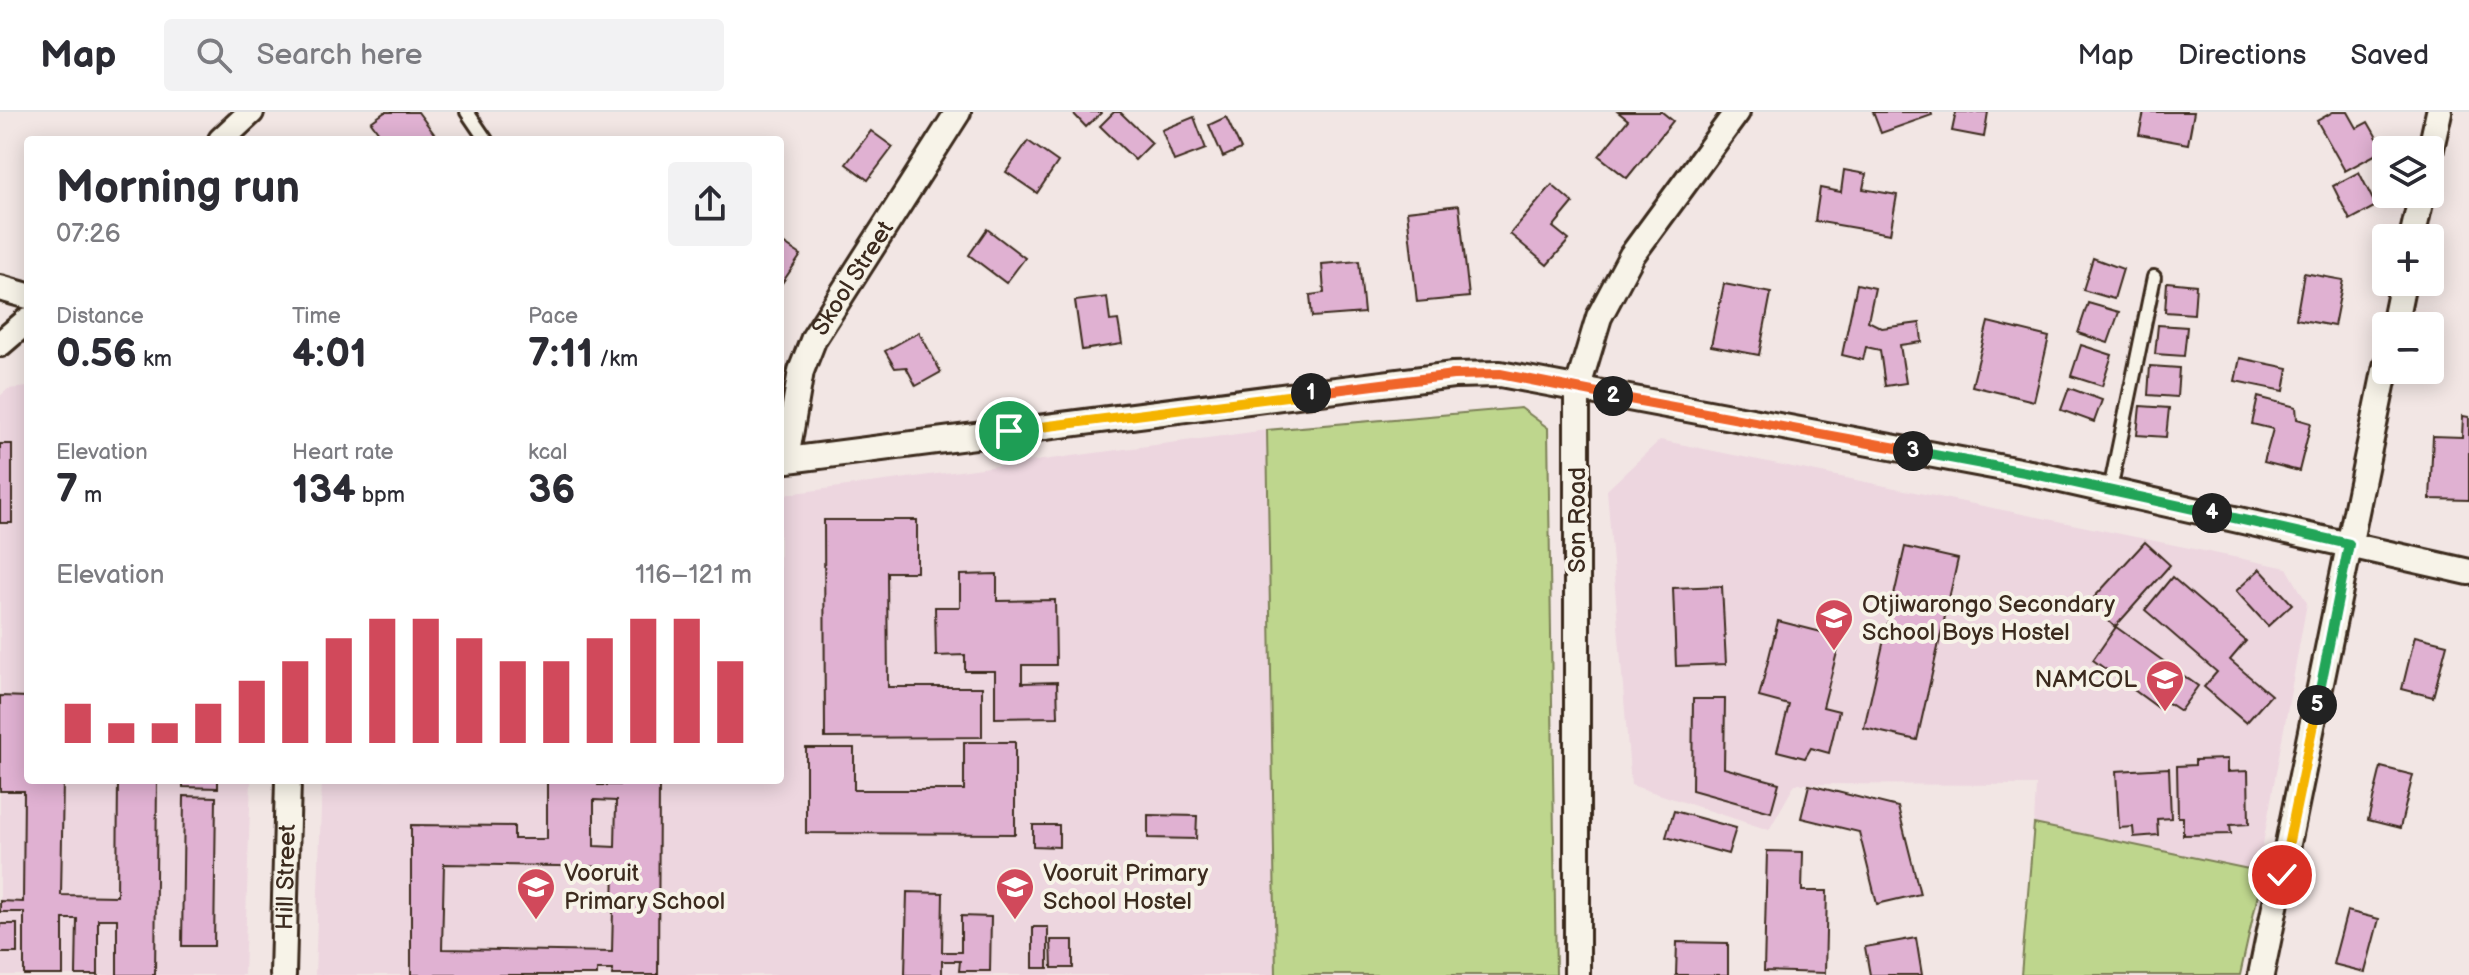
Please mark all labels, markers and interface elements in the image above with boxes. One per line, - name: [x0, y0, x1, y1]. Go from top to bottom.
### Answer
- search box: [164, 19, 724, 91]
- text: Map: [40, 33, 116, 78]
- icon: search: [192, 33, 236, 77]
- text: Search here: [256, 37, 423, 73]
- text: Map: [2077, 39, 2134, 72]
- text: Directions: [2178, 39, 2306, 72]
- text: Saved: [2350, 39, 2429, 72]
- map controls: [2372, 136, 2444, 384]
- button: layers: [2372, 136, 2444, 208]
- text: Morning run: [56, 162, 300, 215]
- button: share: [668, 162, 752, 246]
- street label: Skool Street: [805, 215, 900, 341]
- text: 07:26: [56, 219, 121, 250]
- button: +: [2372, 224, 2444, 296]
- text: Distance: [56, 303, 144, 330]
- text: Time: [292, 303, 341, 330]
- text: Pace: [528, 303, 578, 330]
- button: −: [2372, 312, 2444, 384]
- text: 0.56: [56, 330, 137, 378]
- text: 4:01: [292, 330, 367, 378]
- text: 7:11: [528, 330, 593, 378]
- text: km: [137, 346, 172, 373]
- text: /km: [593, 346, 638, 373]
- pin: 1: [1291, 373, 1331, 413]
- pin: 2: [1593, 376, 1633, 416]
- text: 1: [1306, 379, 1316, 406]
- text: 2: [1606, 382, 1620, 409]
- pin: [975, 397, 1043, 465]
- icon: arrive: [987, 409, 1031, 453]
- pin: 3: [1893, 431, 1933, 471]
- text: 3: [1907, 437, 1919, 464]
- text: Elevation: [56, 439, 148, 466]
- text: Heart rate: [292, 439, 394, 466]
- text: kcal: [528, 439, 567, 466]
- text: 7: [56, 466, 78, 514]
- text: 134: [292, 466, 356, 514]
- text: 36: [528, 466, 576, 514]
- street label: Son Road: [1563, 467, 1592, 573]
- text: m: [78, 482, 102, 509]
- text: bpm: [356, 482, 405, 509]
- pin: 4: [2192, 493, 2232, 533]
- text: 4: [2206, 499, 2218, 526]
- text: Elevation: [56, 560, 164, 591]
- text: 116–121 m: [635, 560, 752, 591]
- place label: Otjiwarongo Secondary School Boys Hostel: [1862, 590, 2115, 647]
- school or university icon: Otjiwarongo Secondary School Boys Hostel: [1813, 597, 1855, 652]
- school or university icon: NAMCOL: [2144, 658, 2186, 713]
- place label: NAMCOL: [2034, 665, 2137, 694]
- pin: 5: [2297, 685, 2337, 725]
- text: 5: [2311, 691, 2323, 718]
- street label: Hill Street: [270, 823, 302, 930]
- pin: [2248, 841, 2316, 909]
- icon: check: [2260, 853, 2304, 897]
- place label: Vooruit Primary School: [564, 859, 725, 916]
- place label: Vooruit Primary School Hostel: [1043, 859, 1208, 916]
- school or university icon: Vooruit Primary School: [515, 866, 557, 921]
- school or university icon: Vooruit Primary School Hostel: [994, 866, 1036, 921]

